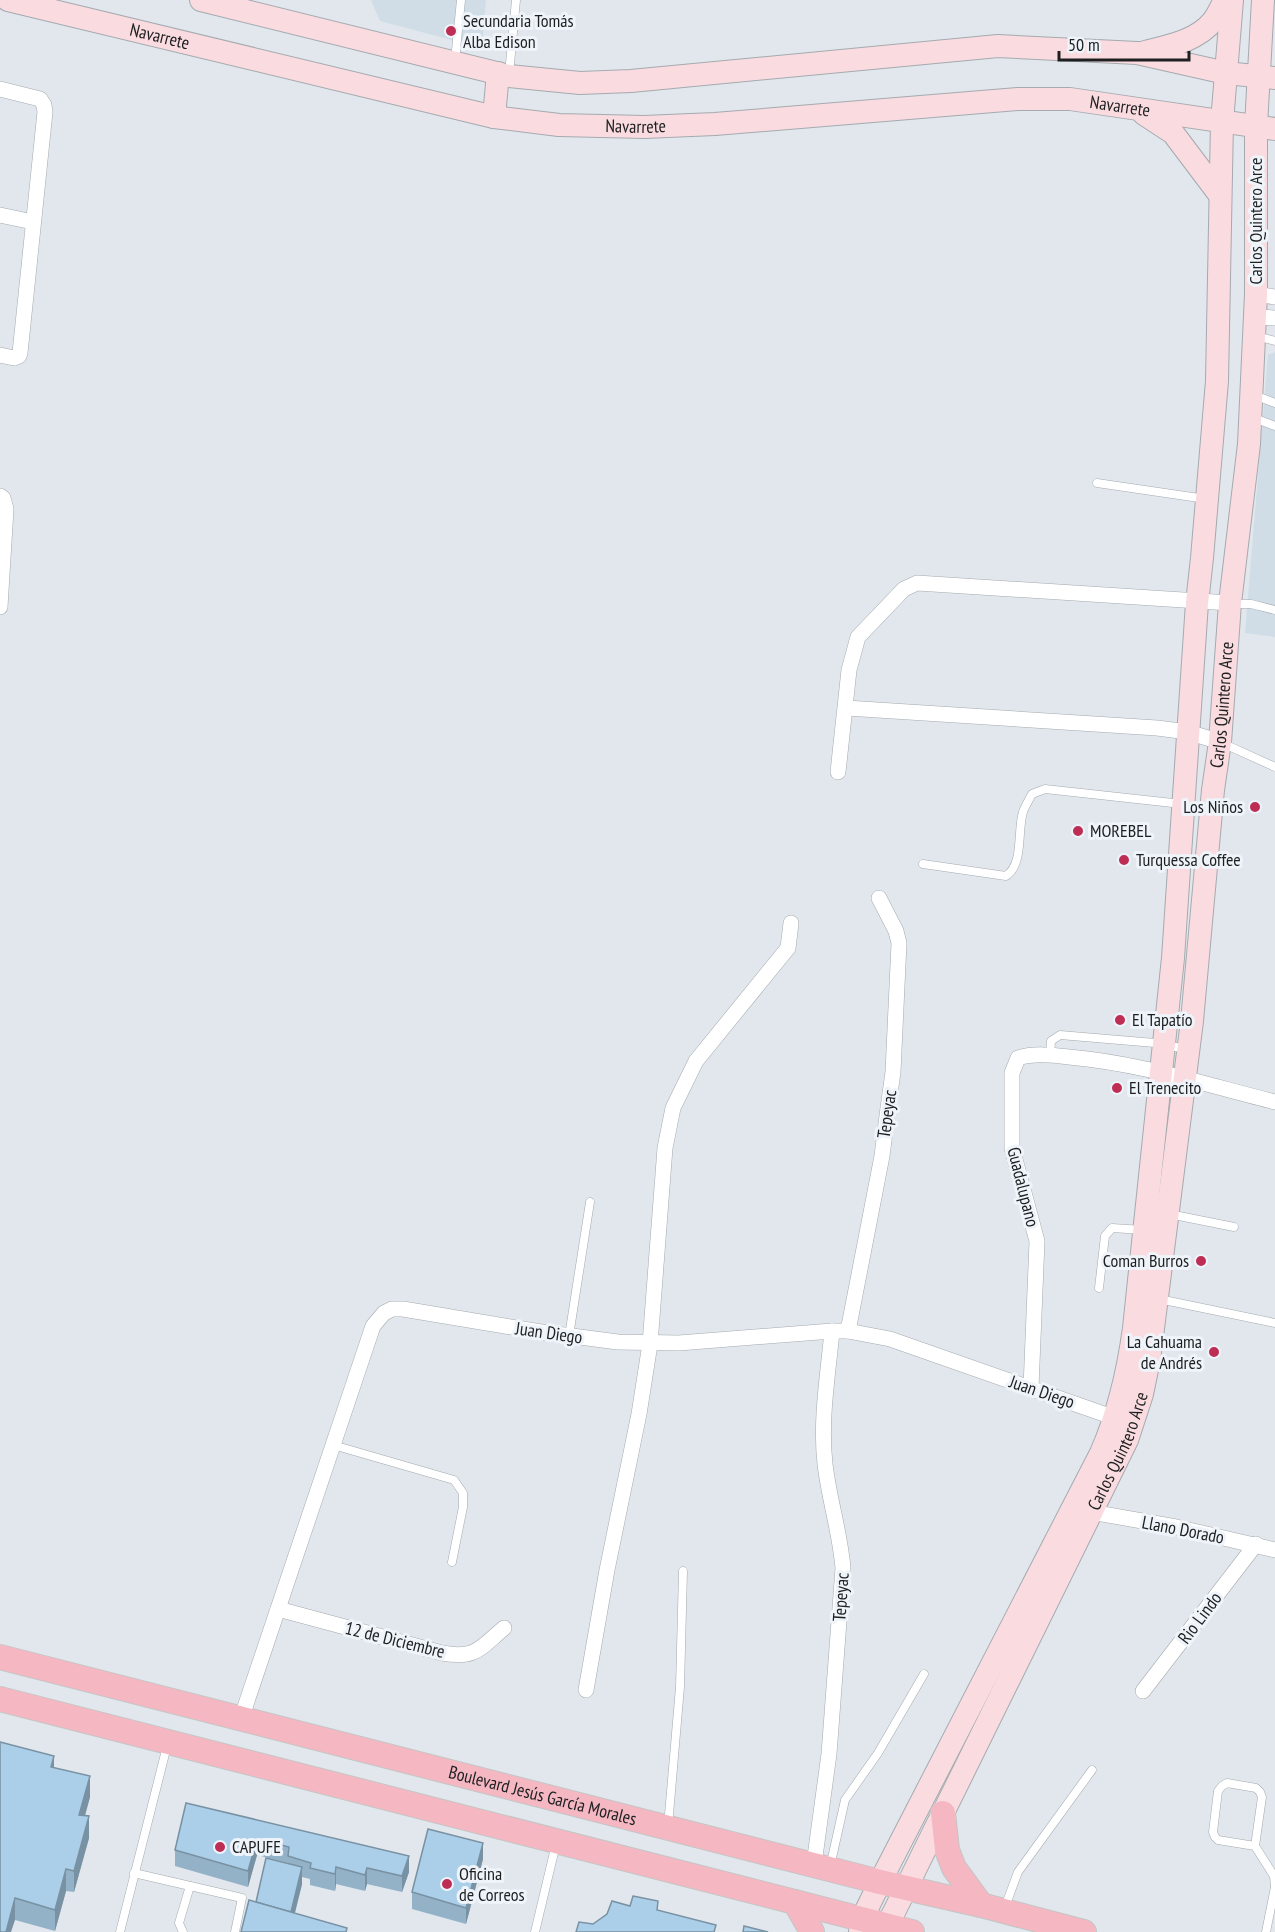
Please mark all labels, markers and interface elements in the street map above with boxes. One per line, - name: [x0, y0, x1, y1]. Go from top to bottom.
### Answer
- place label: Secundaria Tomás Alba Edison: [463, 9, 573, 53]
- street label: Navarrete: [128, 18, 192, 54]
- marker: Secundaria Tomás Alba Edison: [444, 24, 458, 38]
- scale bar: [1059, 24, 1190, 62]
- text: 50 m: [1068, 33, 1100, 56]
- street label: Navarrete: [1088, 90, 1152, 122]
- street label: Navarrete: [605, 114, 666, 138]
- street label: Carlos Quintero Arce: [1244, 158, 1267, 284]
- street label: Carlos Quintero Arce: [1204, 641, 1238, 770]
- place label: Los Niños: [1183, 795, 1243, 818]
- marker: Los Niños: [1248, 800, 1262, 814]
- place label: MOREBEL: [1090, 819, 1152, 842]
- marker: MOREBEL: [1071, 824, 1085, 838]
- place label: Turquessa Coffee: [1136, 848, 1241, 871]
- marker: Turquessa Coffee: [1117, 853, 1131, 867]
- place label: El Tapatío: [1132, 1008, 1193, 1031]
- marker: El Tapatío: [1113, 1013, 1127, 1027]
- place label: El Trenecito: [1129, 1076, 1201, 1099]
- marker: El Trenecito: [1110, 1081, 1124, 1095]
- street label: Tepeyac: [872, 1088, 901, 1140]
- street label: Guadalupano: [1002, 1145, 1045, 1229]
- place label: Coman Burros: [1103, 1249, 1189, 1272]
- marker: Coman Burros: [1194, 1254, 1208, 1268]
- street label: Juan Diego: [513, 1316, 584, 1349]
- place label: La Cahuama de Andrés: [1127, 1330, 1202, 1374]
- marker: La Cahuama de Andrés: [1207, 1345, 1221, 1359]
- street label: Juan Diego: [1006, 1369, 1078, 1413]
- street label: Carlos Quintero Arce: [1082, 1389, 1153, 1514]
- street label: Llano Dorado: [1140, 1510, 1226, 1549]
- street label: Tepeyac: [827, 1571, 854, 1622]
- street label: Rio Lindo: [1173, 1587, 1227, 1648]
- street label: 12 de Diciembre: [343, 1616, 447, 1663]
- street label: Boulevard Jesús García Morales: [446, 1760, 639, 1830]
- place label: CAPUFE: [232, 1835, 281, 1858]
- marker: CAPUFE: [213, 1840, 227, 1854]
- place label: Oficina de Correos: [459, 1862, 525, 1906]
- marker: Oficina de Correos: [440, 1877, 454, 1891]

